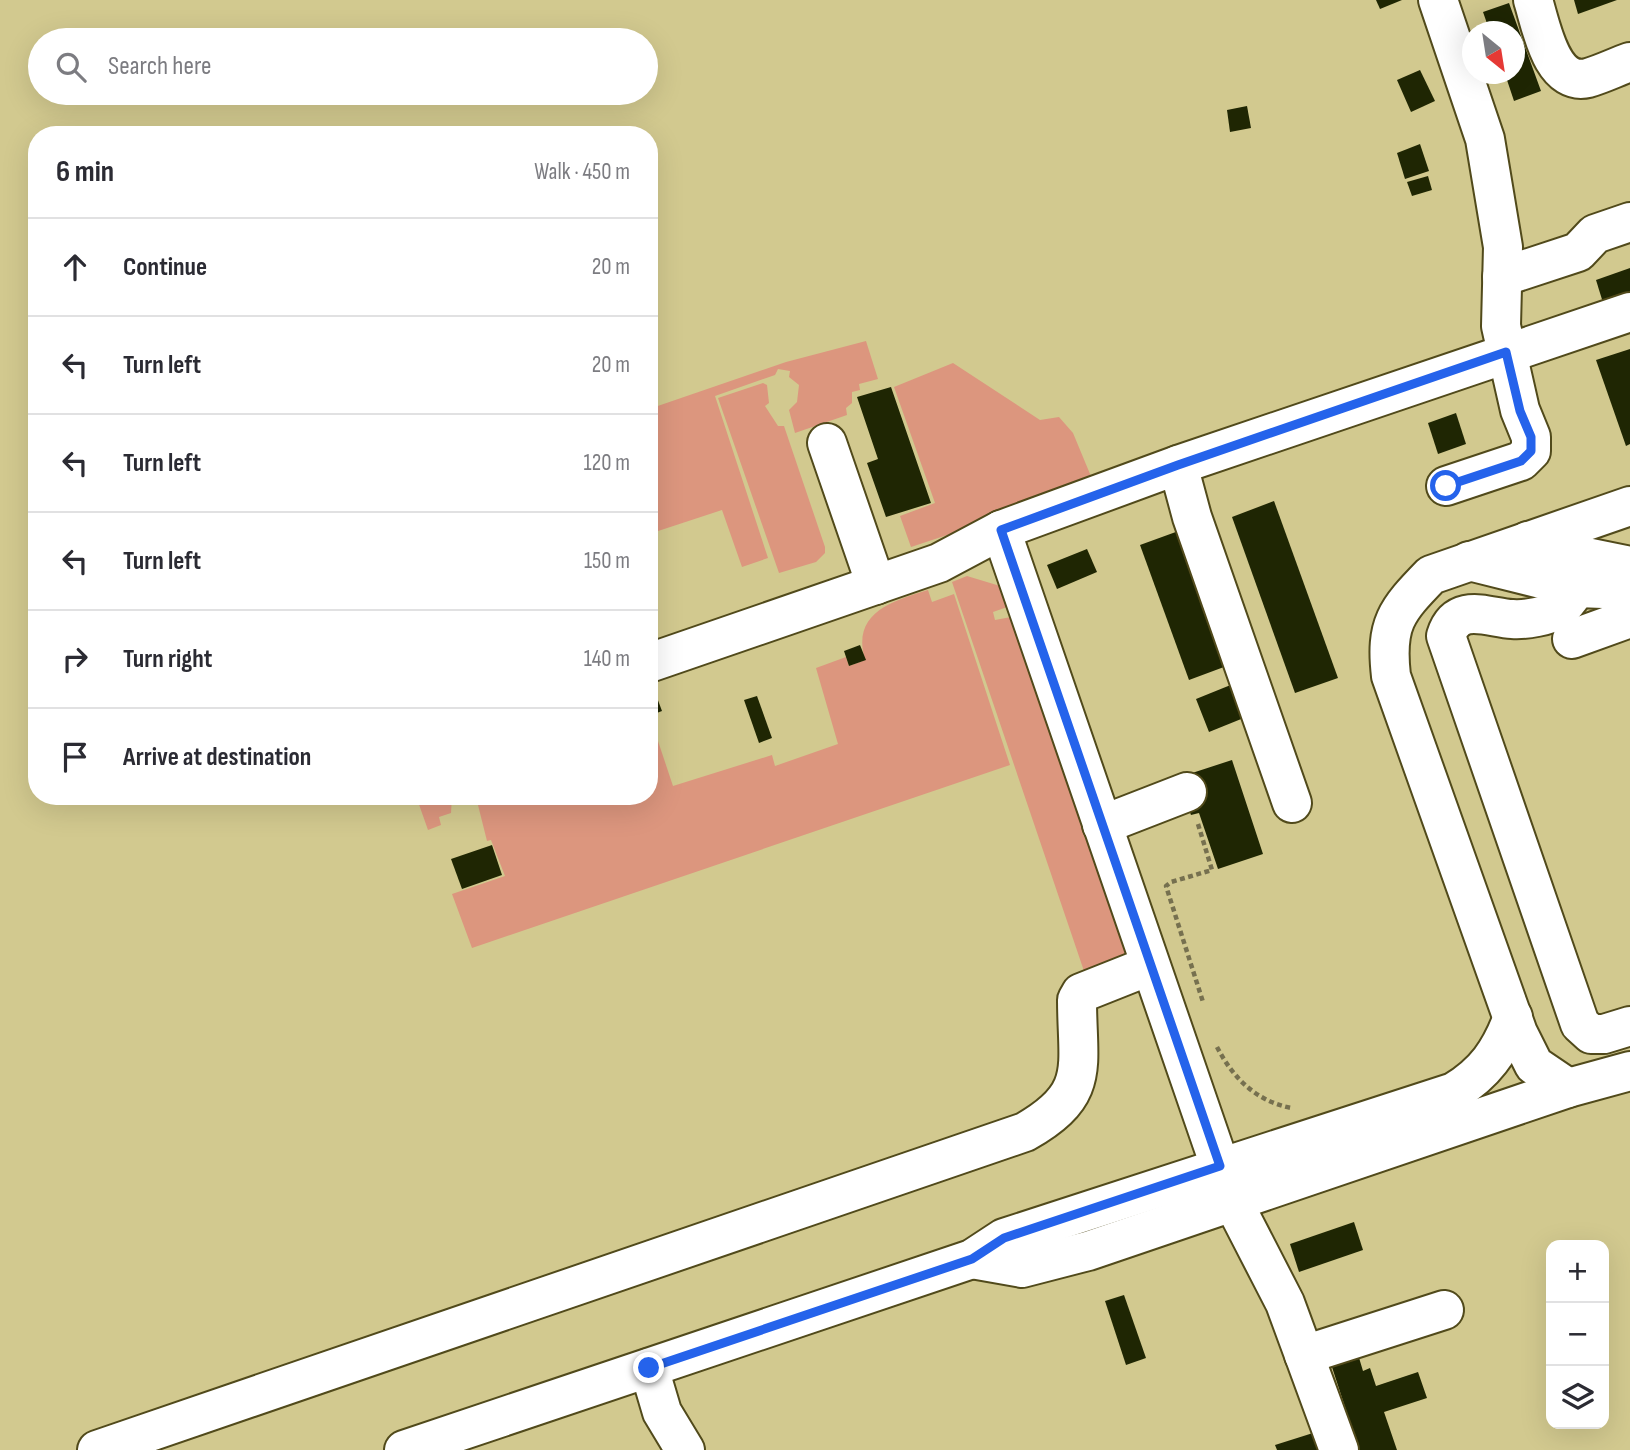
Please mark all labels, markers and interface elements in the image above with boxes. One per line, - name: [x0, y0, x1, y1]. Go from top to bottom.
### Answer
- north arrow: [1462, 21, 1525, 84]
- search box: [28, 28, 658, 105]
- icon: search: [52, 48, 90, 86]
- text: Search here: [108, 51, 211, 82]
- text: 6 min: [56, 154, 114, 190]
- text: Walk · 450 m: [534, 158, 630, 186]
- icon: ahead: [56, 248, 94, 286]
- text: Continue: [123, 252, 207, 283]
- text: 20 m: [592, 253, 630, 281]
- icon: left: [56, 346, 94, 384]
- text: Turn left: [123, 350, 201, 381]
- text: 20 m: [592, 351, 630, 379]
- icon: left: [56, 444, 94, 482]
- text: Turn left: [123, 448, 201, 479]
- text: 120 m: [584, 449, 630, 477]
- route start: [1430, 470, 1461, 501]
- icon: left: [56, 542, 94, 580]
- text: Turn left: [123, 546, 201, 577]
- text: 150 m: [584, 547, 630, 575]
- icon: right: [56, 640, 94, 678]
- text: Turn right: [123, 644, 212, 675]
- text: 140 m: [584, 645, 630, 673]
- icon: arrive: [56, 738, 94, 776]
- text: Arrive at destination: [123, 742, 311, 773]
- map controls: [1546, 1240, 1609, 1429]
- button: +: [1546, 1240, 1609, 1303]
- button: −: [1546, 1303, 1609, 1366]
- route end: [633, 1352, 664, 1383]
- button: layers: [1546, 1366, 1609, 1429]

